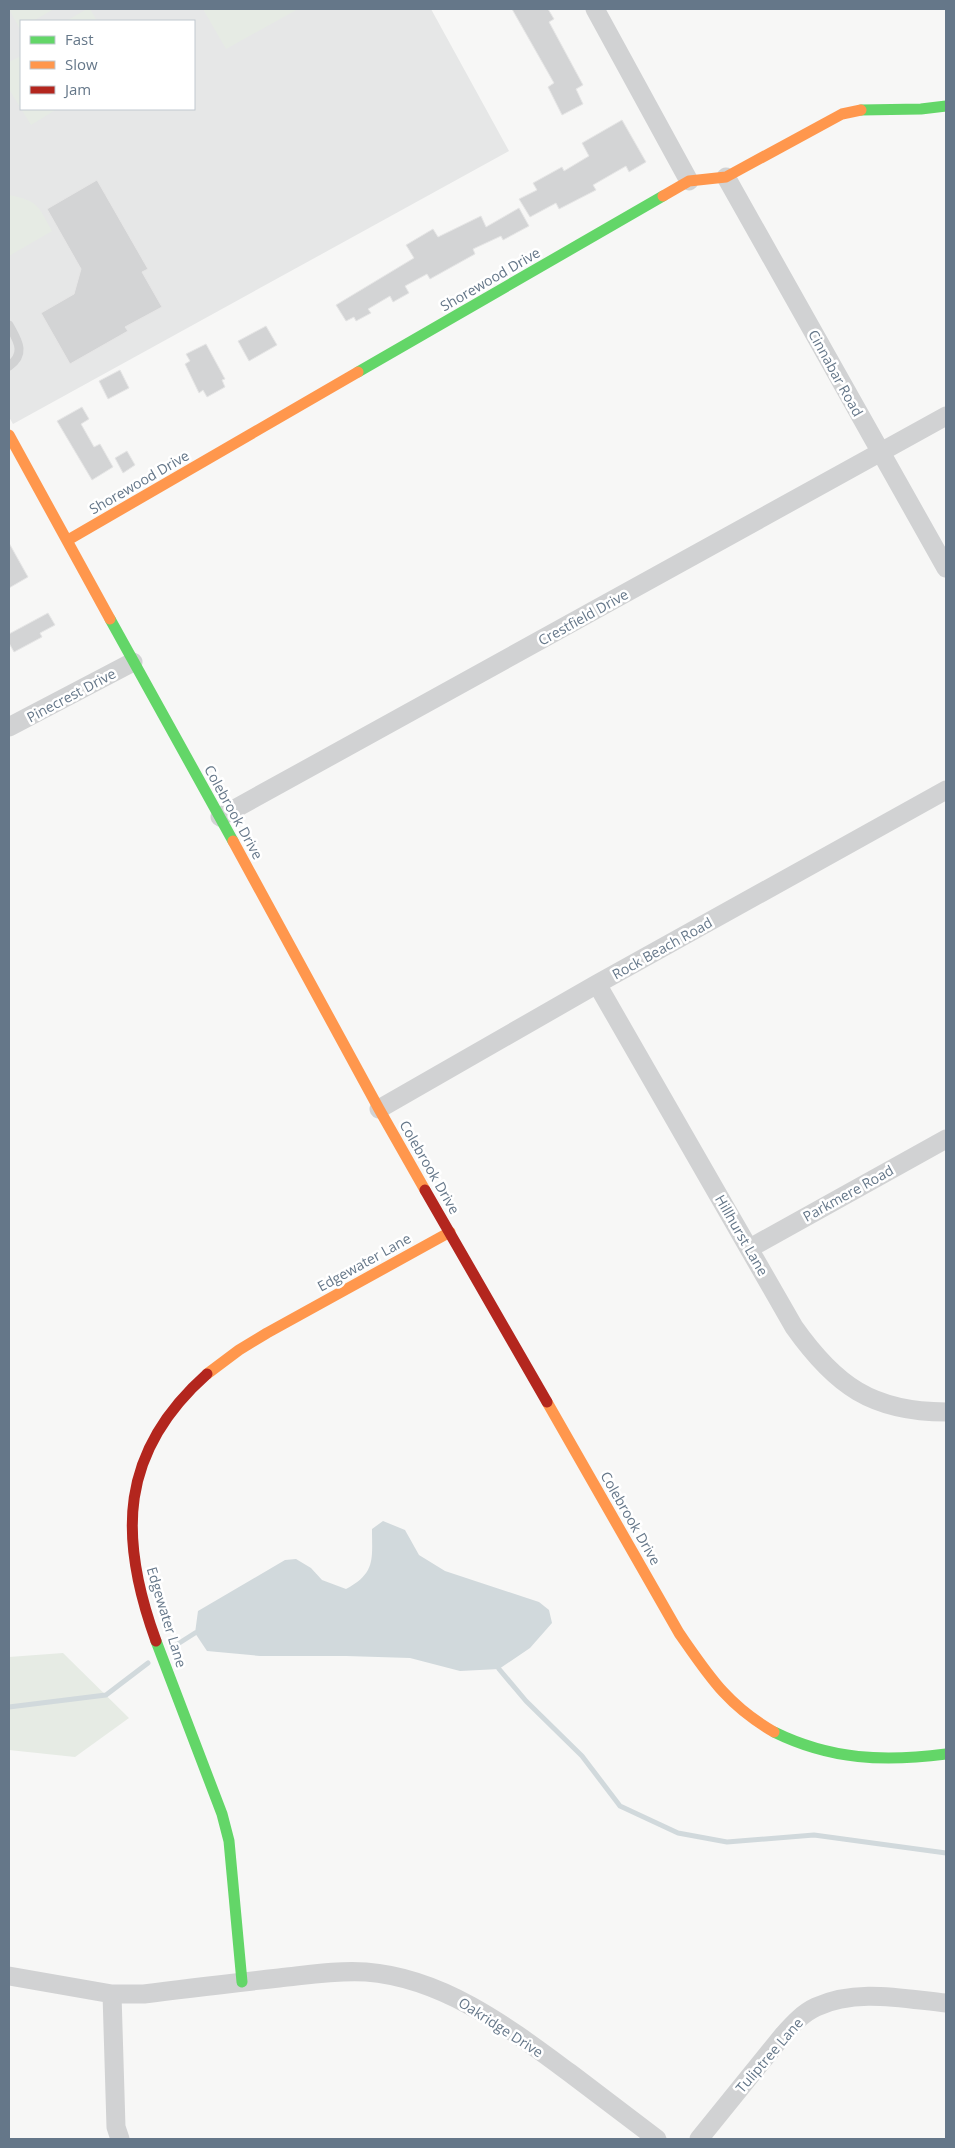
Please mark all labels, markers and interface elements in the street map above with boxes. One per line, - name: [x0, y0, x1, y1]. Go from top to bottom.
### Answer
- legend: [20, 20, 195, 110]
- text: Fast: [65, 29, 94, 49]
- text: Slow: [65, 54, 98, 74]
- text: Jam: [63, 79, 91, 99]
- street label: Shorewood Drive: [437, 243, 544, 315]
- street label: Cinnabar Road: [804, 326, 868, 420]
- street label: Shorewood Drive: [86, 446, 193, 518]
- street label: Crestfield Drive: [535, 584, 632, 650]
- street label: Pinecrest Drive: [23, 663, 119, 726]
- street label: Colebrook Drive: [200, 761, 268, 863]
- street label: Rock Beach Road: [609, 913, 715, 983]
- street label: Colebrook Drive: [396, 1117, 465, 1217]
- street label: Parkmere Road: [799, 1160, 897, 1226]
- street label: Hillhurst Lane: [711, 1191, 773, 1279]
- street label: Edgewater Lane: [314, 1228, 414, 1296]
- street label: Colebrook Drive: [597, 1468, 666, 1568]
- street label: Edgewater Lane: [143, 1564, 191, 1670]
- street label: Oakridge Drive: [455, 1993, 547, 2062]
- street label: Tuliptree Lane: [731, 2013, 807, 2097]

